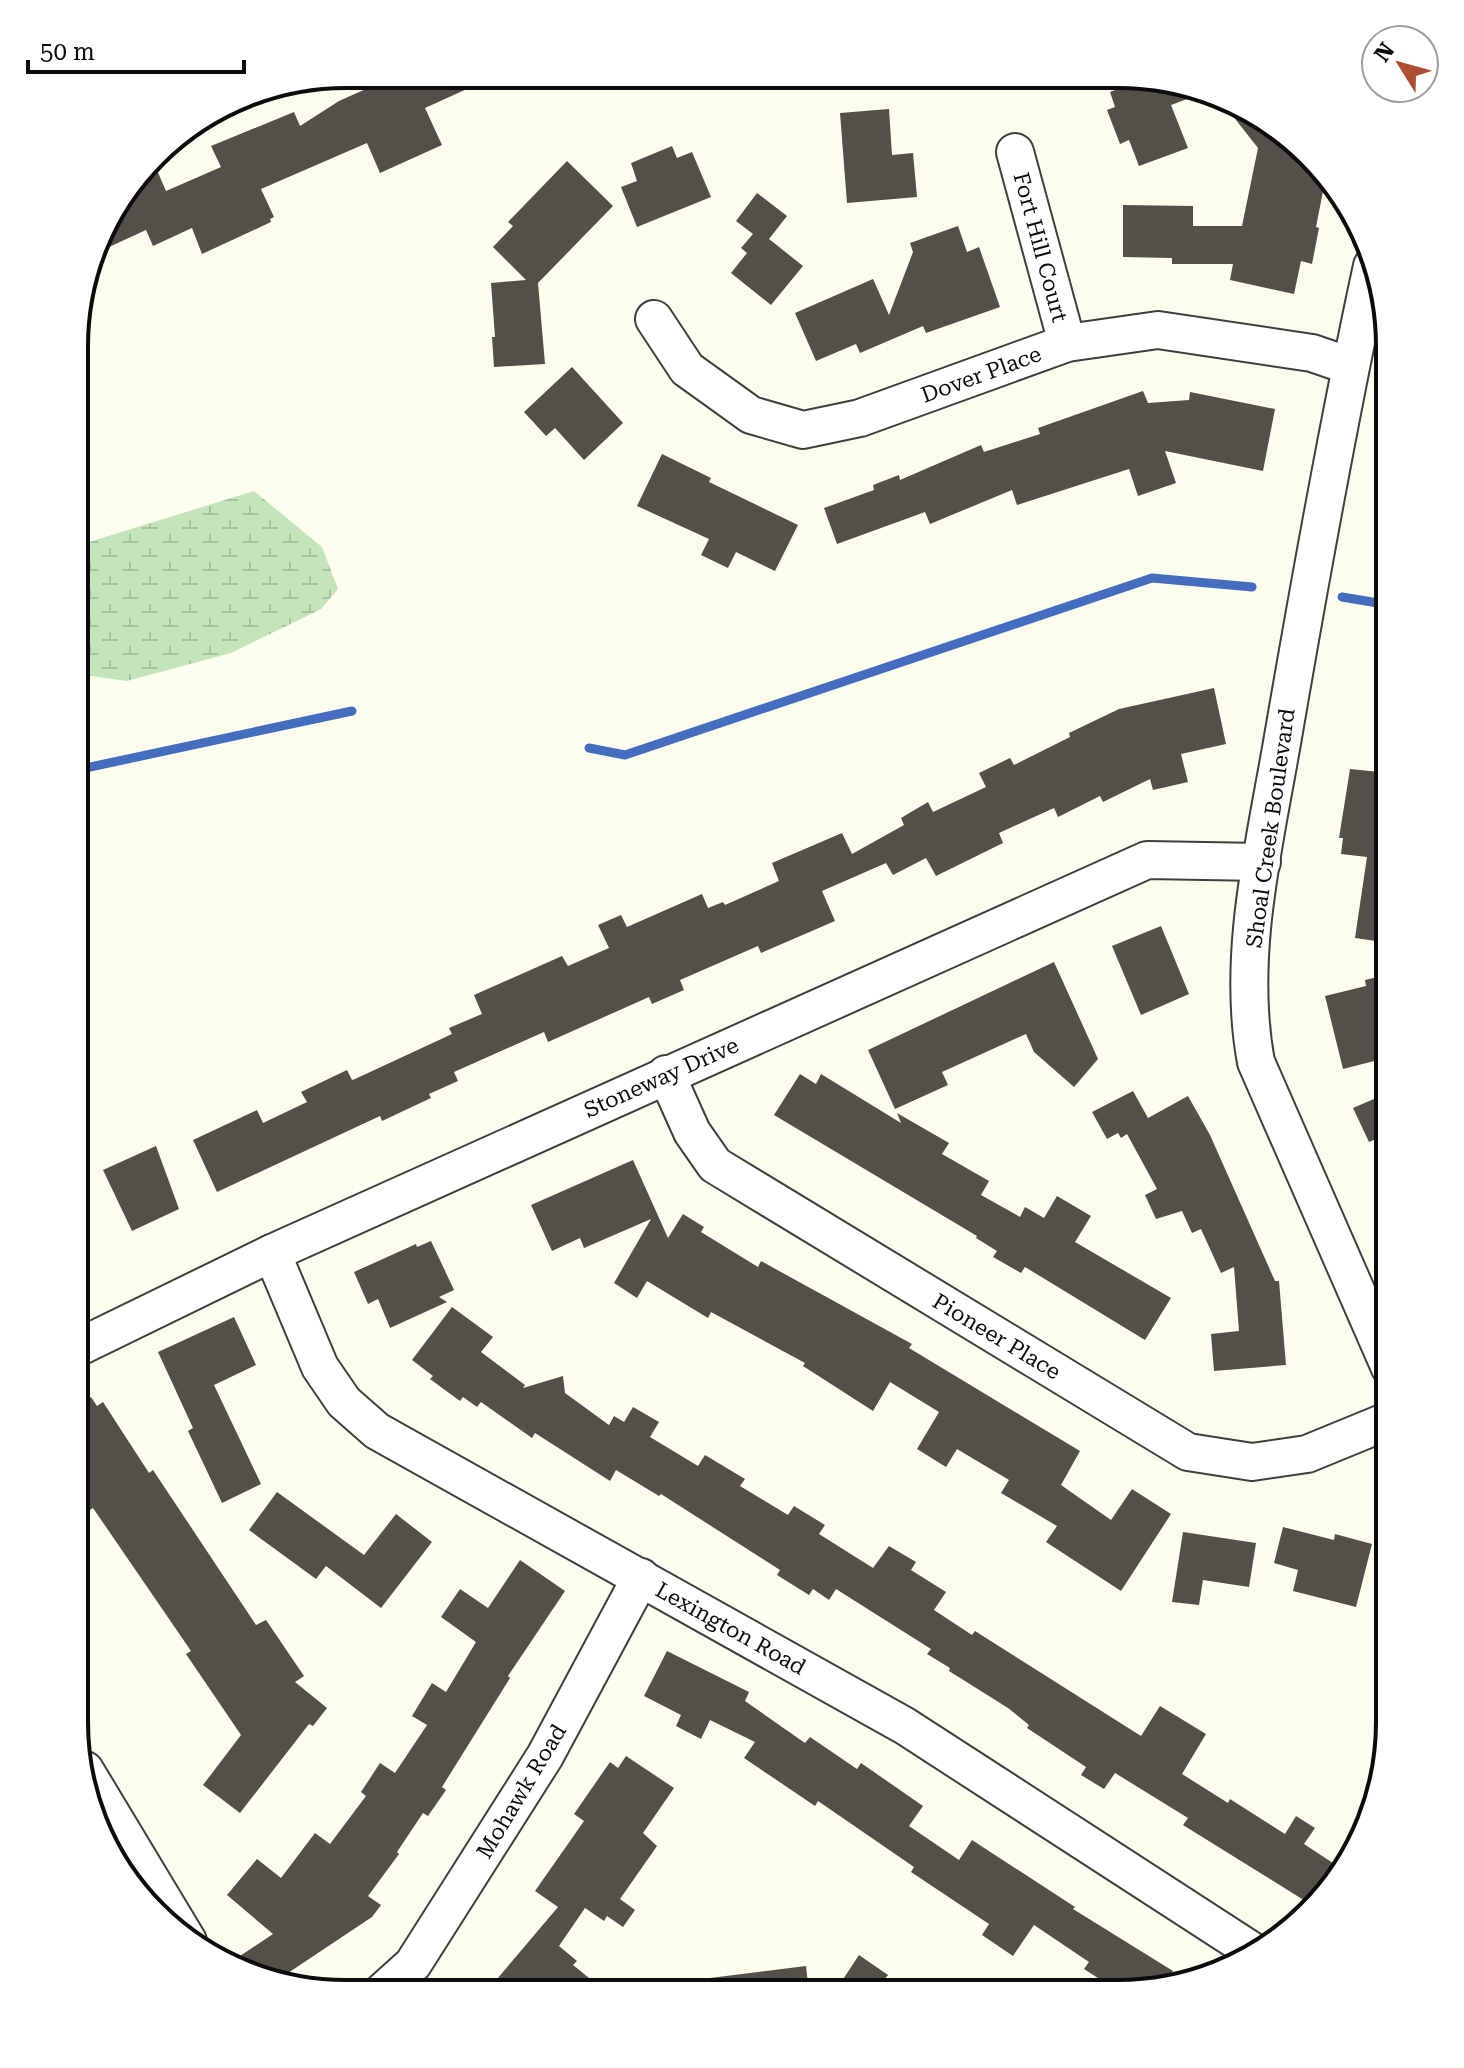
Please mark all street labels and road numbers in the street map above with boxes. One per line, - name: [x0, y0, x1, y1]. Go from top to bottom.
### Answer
- street label: Fort Hill Court: [1009, 169, 1073, 325]
- street label: Dover Place: [918, 341, 1045, 408]
- street label: Shoal Creek Boulevard: [1241, 707, 1300, 949]
- street label: Stoneway Drive: [580, 1032, 742, 1123]
- street label: Pioneer Place: [928, 1288, 1065, 1384]
- street label: Lexington Road: [651, 1577, 810, 1680]
- street label: Mohawk Road: [472, 1720, 571, 1863]

